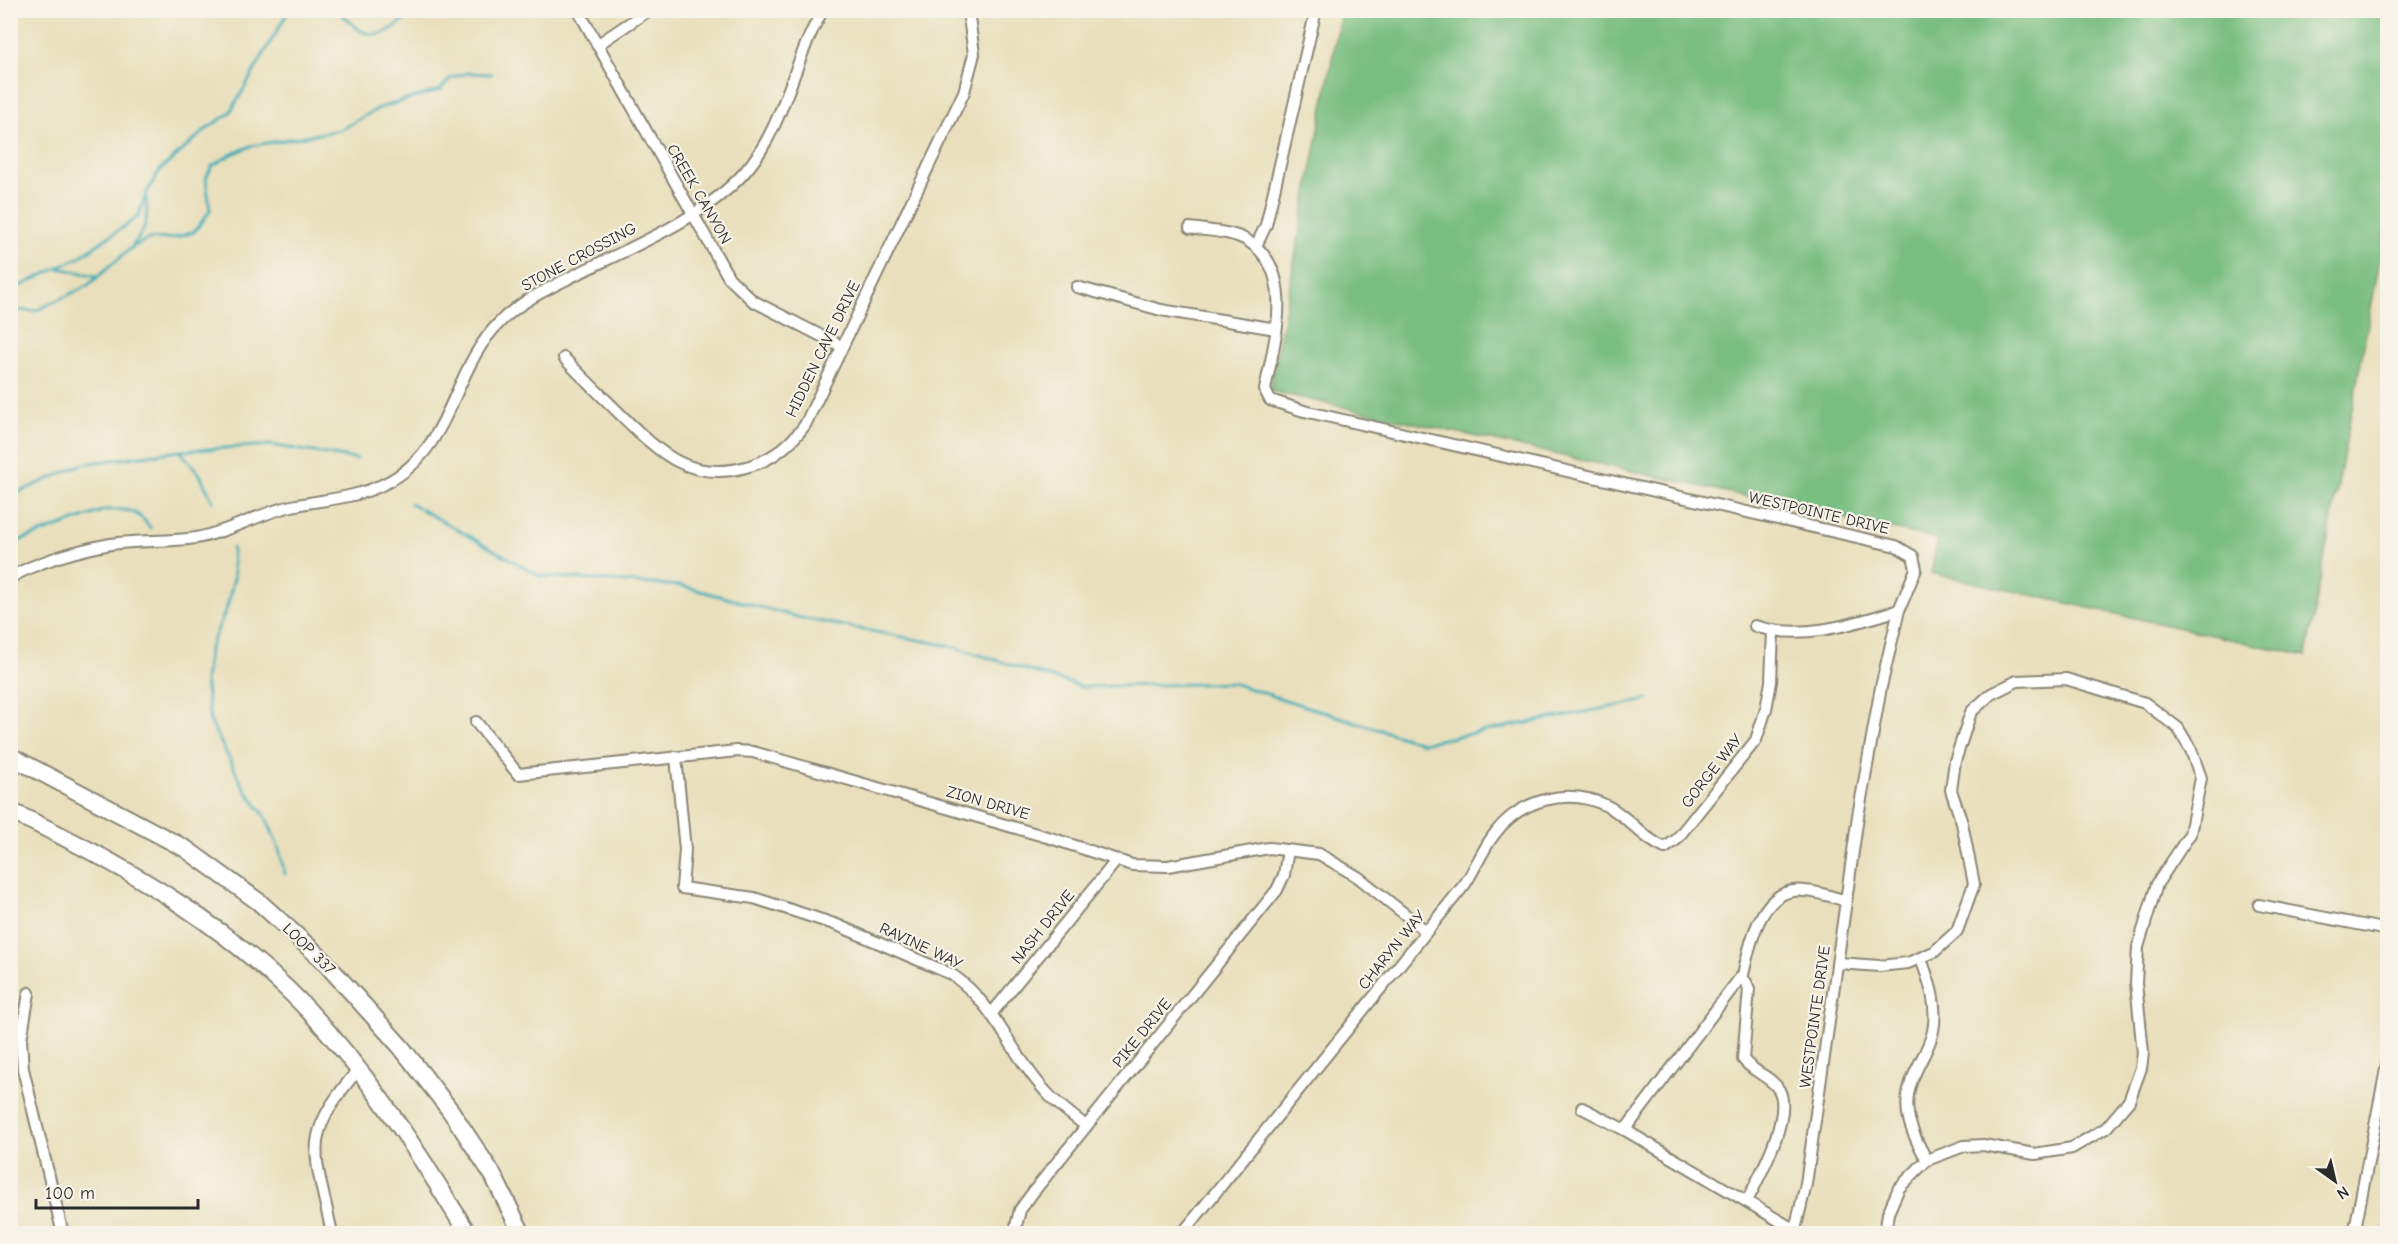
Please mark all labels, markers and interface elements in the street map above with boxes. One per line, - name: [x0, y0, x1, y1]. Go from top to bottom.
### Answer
- street label: CREEK CANYON: [663, 141, 735, 247]
- street label: STONE CROSSING: [518, 219, 640, 295]
- street label: HIDDEN CAVE DRIVE: [782, 278, 864, 420]
- street label: WESTPOINTE DRIVE: [1747, 488, 1891, 538]
- street label: GORGE WAY: [1678, 730, 1747, 811]
- street label: ZION DRIVE: [944, 783, 1032, 824]
- street label: NASH DRIVE: [1008, 886, 1078, 968]
- street label: CHARYN WAY: [1355, 906, 1430, 993]
- street label: RAVINE WAY: [877, 919, 966, 973]
- street label: LOOP 337: [279, 920, 339, 979]
- street label: WESTPOINTE DRIVE: [1796, 944, 1834, 1089]
- street label: PIKE DRIVE: [1109, 995, 1175, 1071]
- north arrow: [2305, 1151, 2365, 1211]
- scale bar: [36, 1172, 198, 1210]
- text: N: [2333, 1182, 2352, 1203]
- text: 100 m: [45, 1183, 95, 1204]

